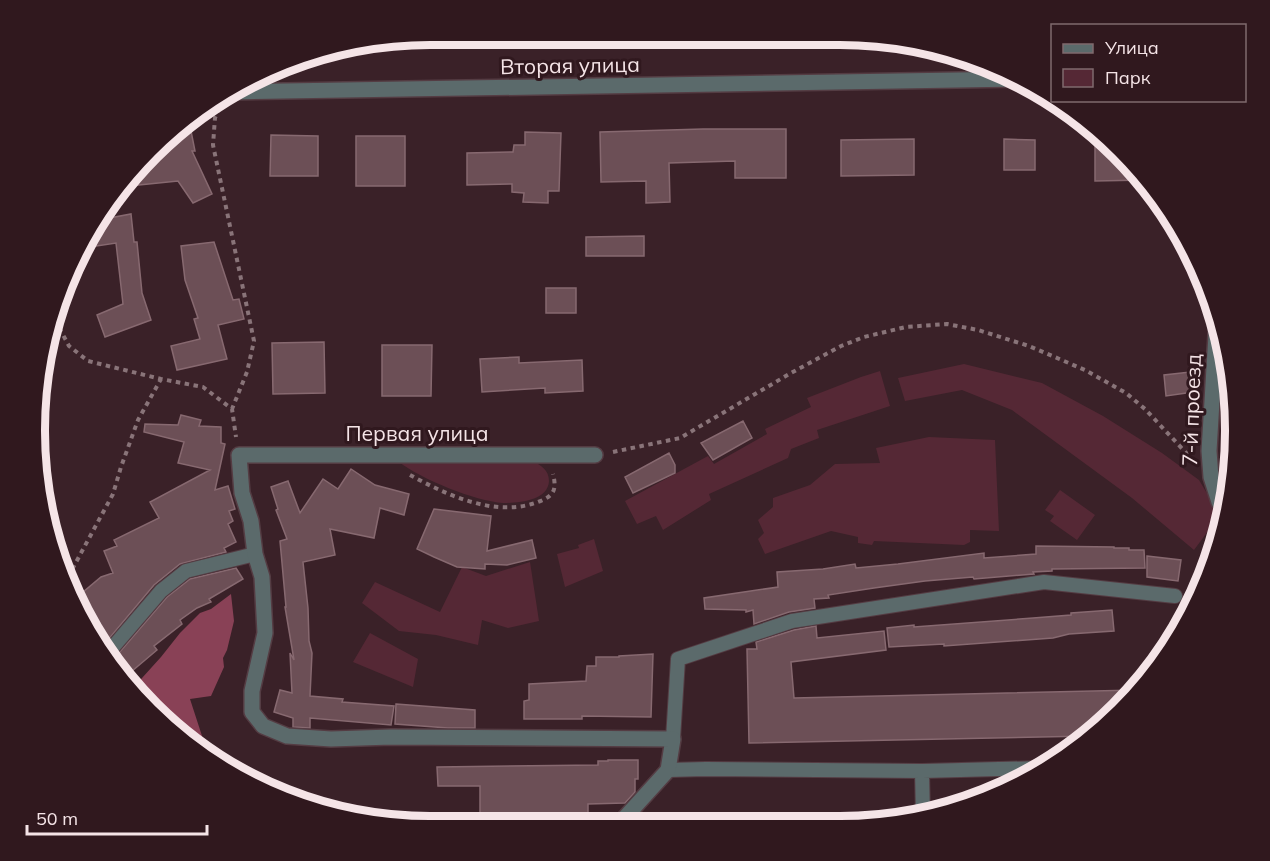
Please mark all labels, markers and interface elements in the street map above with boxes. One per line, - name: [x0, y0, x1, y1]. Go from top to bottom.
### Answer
- legend: [1051, 24, 1246, 102]
- text: Улица: [1104, 36, 1159, 59]
- street label: Вторая улица: [500, 51, 640, 79]
- text: Парк: [1105, 66, 1151, 89]
- street label: 7-й проезд: [1176, 353, 1206, 467]
- street label: Первая улица: [345, 420, 489, 446]
- scale bar: [27, 798, 207, 836]
- text: 50 m: [36, 807, 78, 830]

